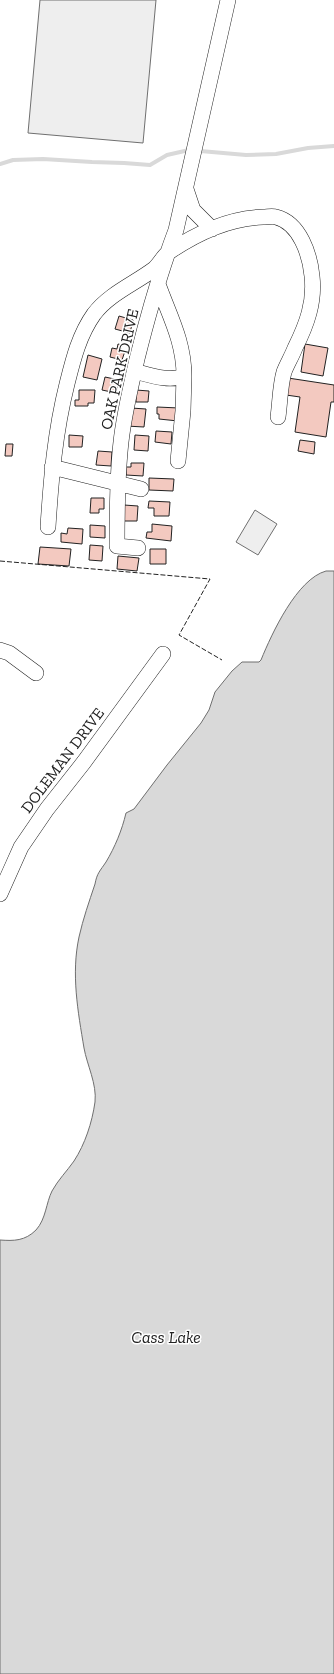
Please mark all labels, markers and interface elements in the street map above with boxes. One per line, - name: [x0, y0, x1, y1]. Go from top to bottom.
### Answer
- street label: OAK PARK DRIVE: [96, 307, 143, 431]
- street label: DOLEMAN DRIVE: [17, 704, 108, 817]
- water label: Cass Lake: [131, 1327, 201, 1347]

